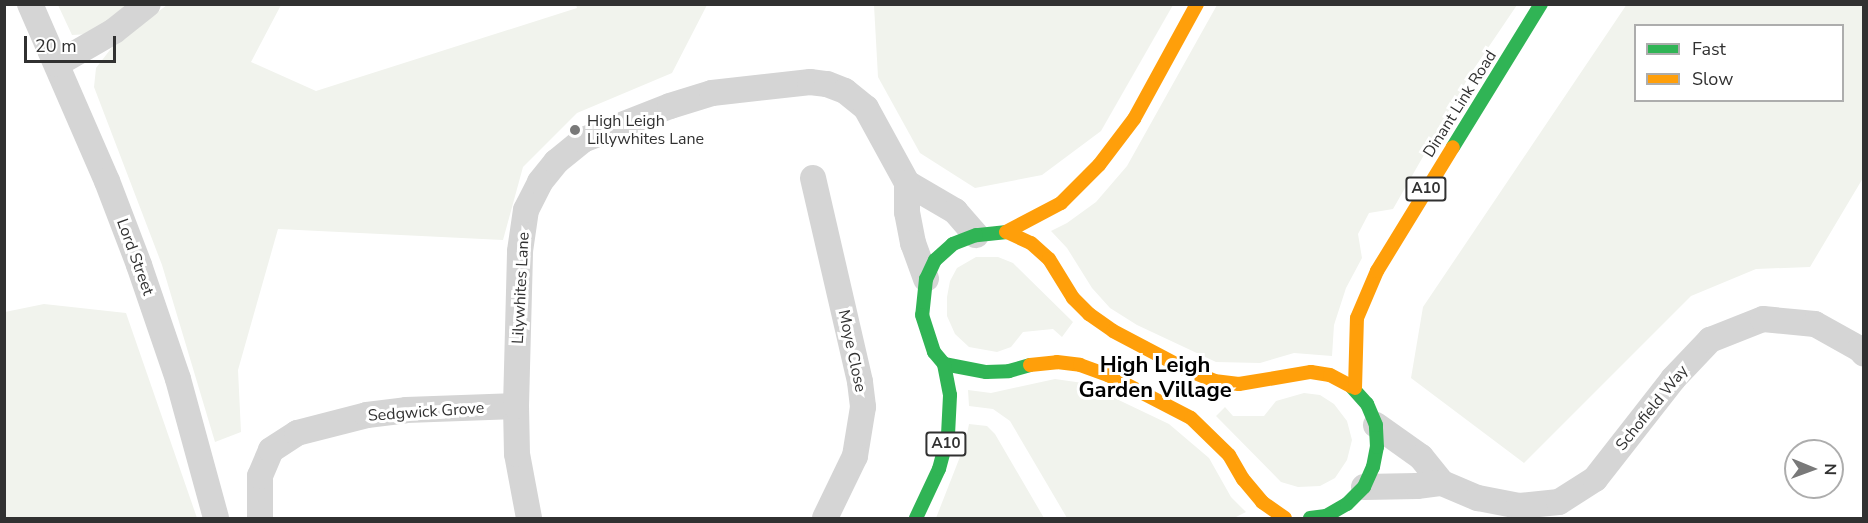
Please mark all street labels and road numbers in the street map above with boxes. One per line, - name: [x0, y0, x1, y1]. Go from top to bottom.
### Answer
- street label: Dinant Link Road: [1419, 47, 1501, 161]
- road number: A10: [1405, 177, 1447, 201]
- street label: Lord Street: [112, 216, 158, 298]
- street label: Lilywhites Lane: [508, 231, 534, 345]
- street label: Moye Close: [834, 308, 870, 394]
- street label: Schofield Way: [1612, 362, 1692, 454]
- street label: Sedgwick Grove: [367, 398, 485, 426]
- road number: A10: [925, 432, 967, 456]

